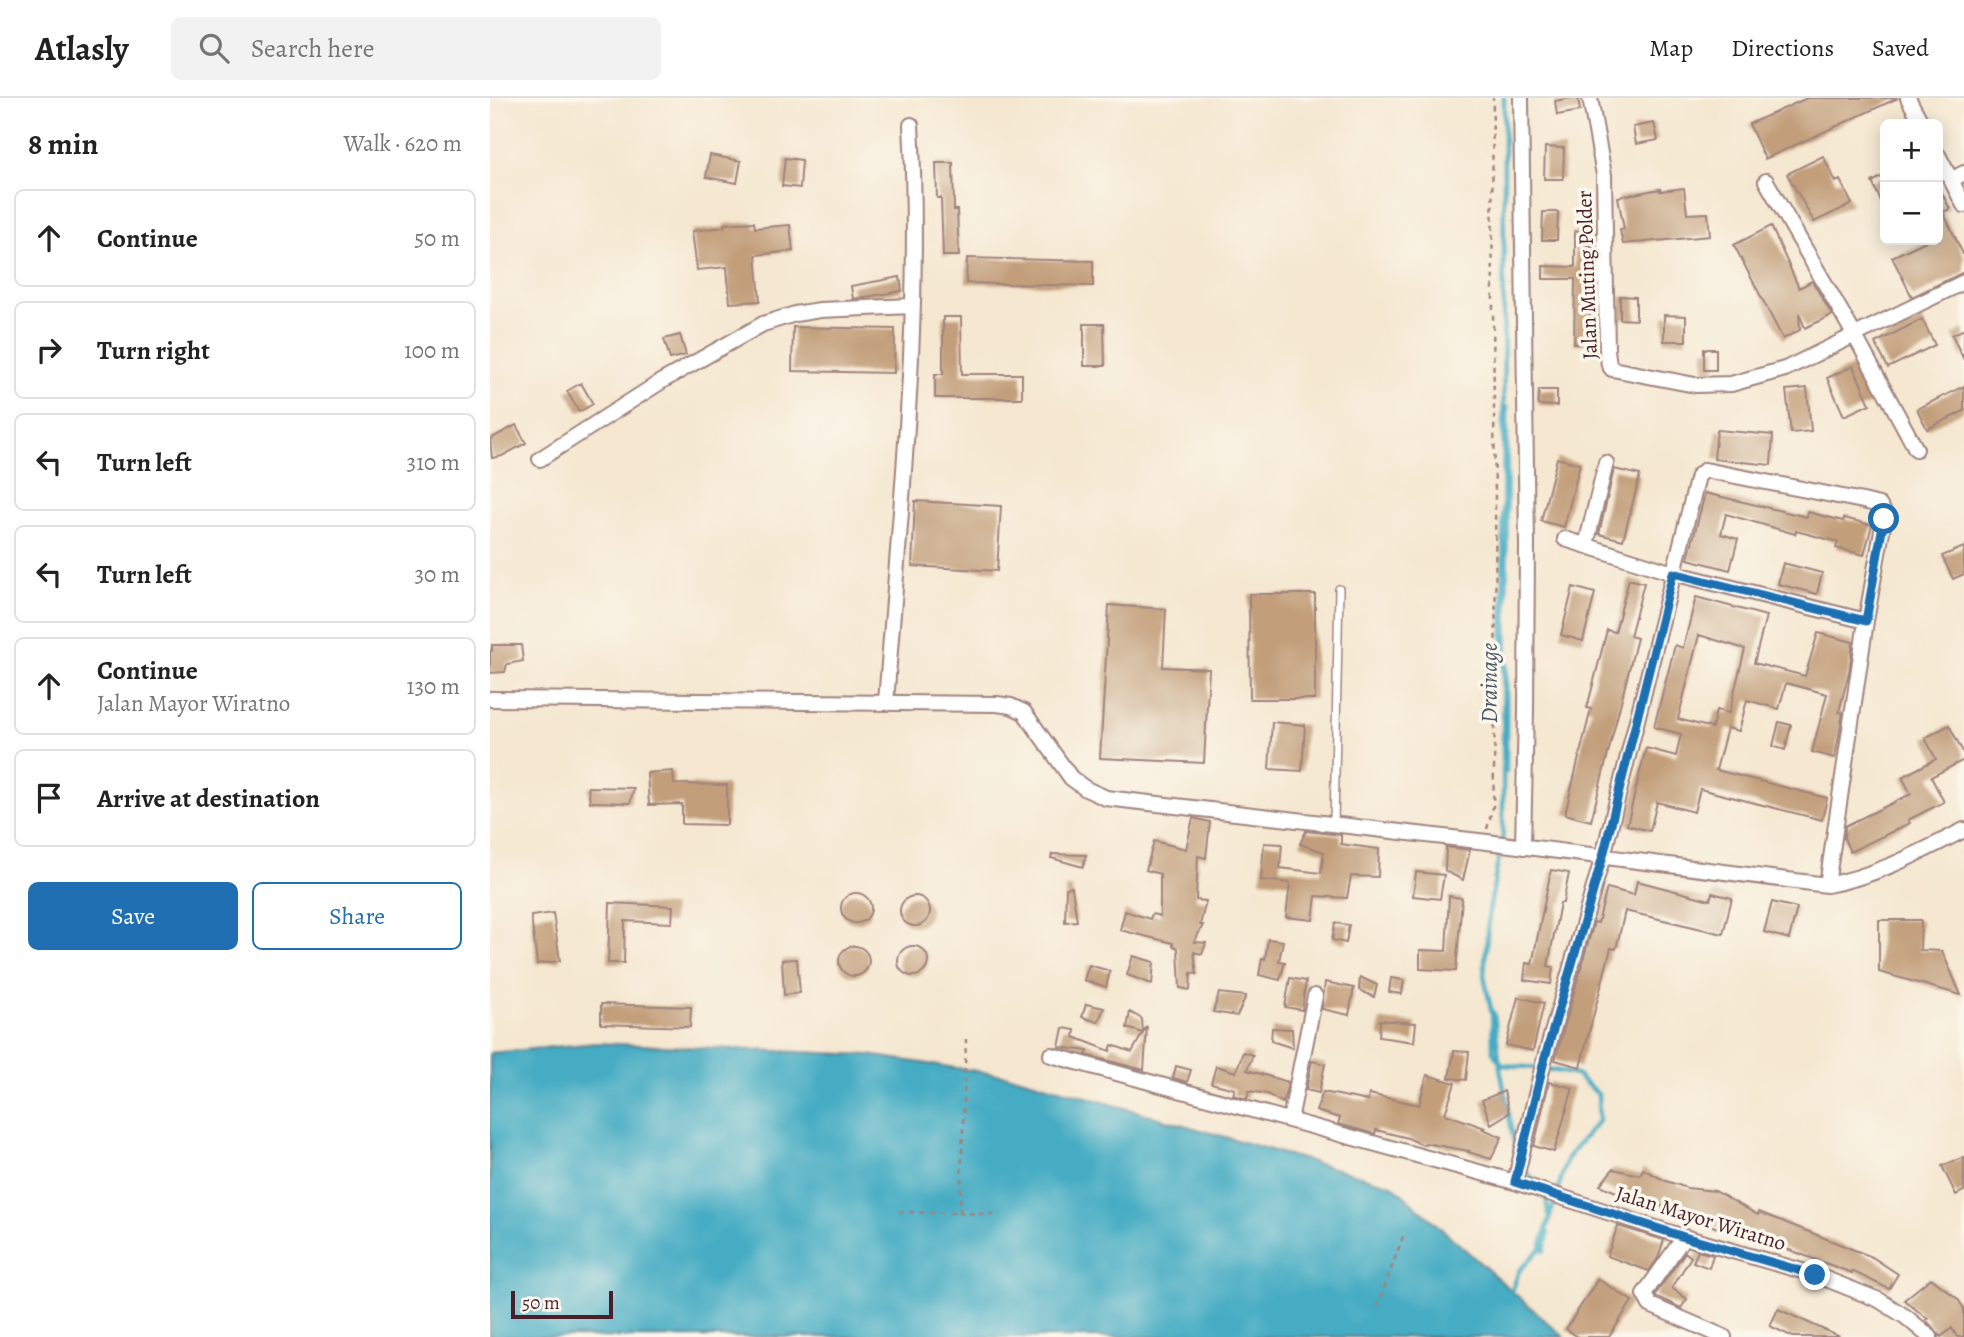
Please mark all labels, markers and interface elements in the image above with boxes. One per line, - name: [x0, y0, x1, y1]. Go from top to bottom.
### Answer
- search box: [171, 17, 661, 80]
- text: Atlasly: [35, 26, 129, 71]
- icon: search: [195, 29, 233, 67]
- text: Search here: [251, 31, 374, 66]
- text: Map: [1649, 32, 1693, 64]
- text: Directions: [1731, 32, 1834, 64]
- text: Saved: [1872, 32, 1929, 64]
- map controls: [1880, 119, 1943, 245]
- button: +: [1880, 119, 1943, 182]
- text: 8 min: [28, 124, 98, 164]
- text: Walk · 620 m: [343, 128, 462, 159]
- button: −: [1880, 182, 1943, 245]
- street label: Jalan Muting Polder: [1570, 190, 1604, 360]
- icon: ahead: [30, 219, 68, 257]
- text: Continue: [97, 221, 198, 256]
- text: 50 m: [414, 223, 460, 254]
- icon: right: [30, 331, 68, 369]
- text: Turn right: [97, 333, 210, 368]
- text: 100 m: [404, 335, 460, 366]
- icon: left: [30, 443, 68, 481]
- text: Turn left: [97, 445, 192, 480]
- text: 310 m: [407, 447, 460, 478]
- route start: [1868, 503, 1899, 534]
- icon: left: [30, 555, 68, 593]
- text: Turn left: [97, 557, 192, 592]
- text: 30 m: [414, 559, 460, 590]
- water label: Drainage: [1474, 643, 1505, 723]
- text: Continue: [97, 653, 198, 688]
- icon: ahead: [30, 667, 68, 705]
- text: 130 m: [407, 671, 460, 702]
- text: Jalan Mayor Wiratno: [97, 688, 290, 719]
- icon: arrive: [30, 779, 68, 817]
- text: Arrive at destination: [97, 781, 320, 816]
- button: Save: [28, 882, 238, 950]
- button: Share: [252, 882, 462, 950]
- street label: Jalan Mayor Wiratno: [1613, 1179, 1789, 1257]
- route end: [1799, 1259, 1830, 1290]
- scale bar: [511, 1288, 612, 1320]
- text: 50 m: [522, 1290, 560, 1316]

